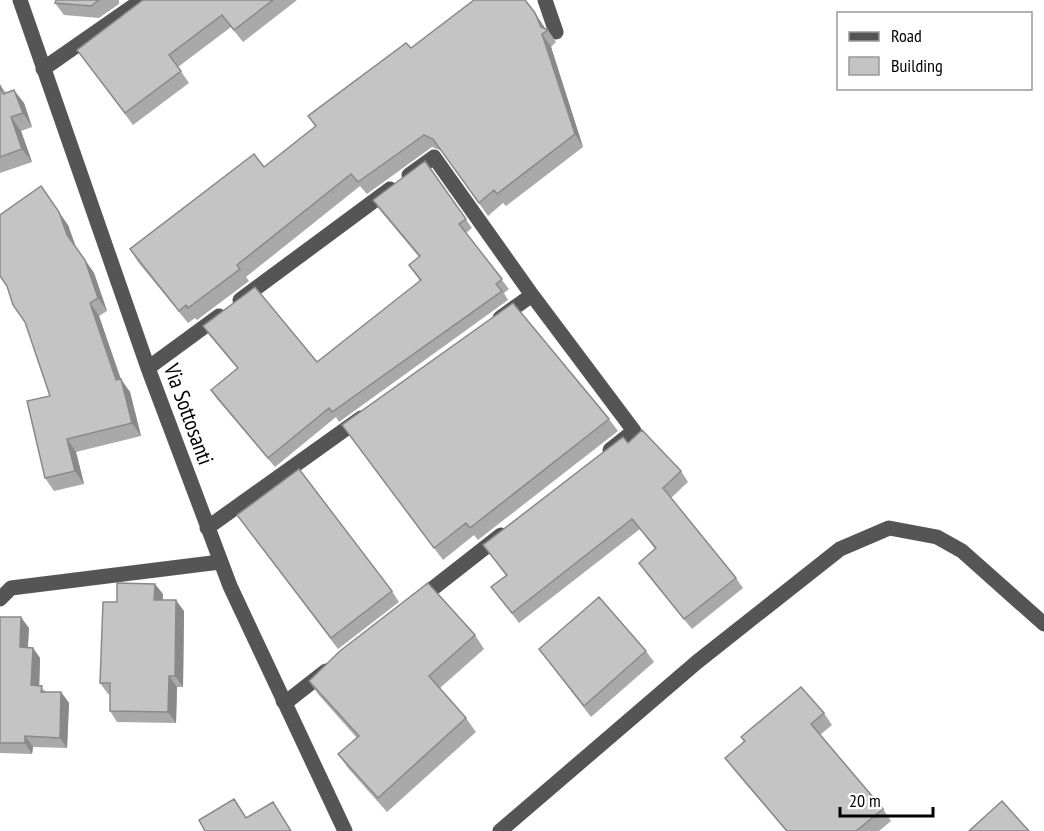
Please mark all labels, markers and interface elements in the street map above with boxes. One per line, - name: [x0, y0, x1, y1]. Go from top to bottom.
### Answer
- legend: [837, 12, 1032, 90]
- text: Road: [891, 24, 922, 47]
- text: Building: [891, 54, 943, 77]
- street label: Via Sottosanti: [157, 359, 220, 468]
- scale bar: [840, 780, 933, 818]
- text: 20 m: [849, 789, 881, 812]

